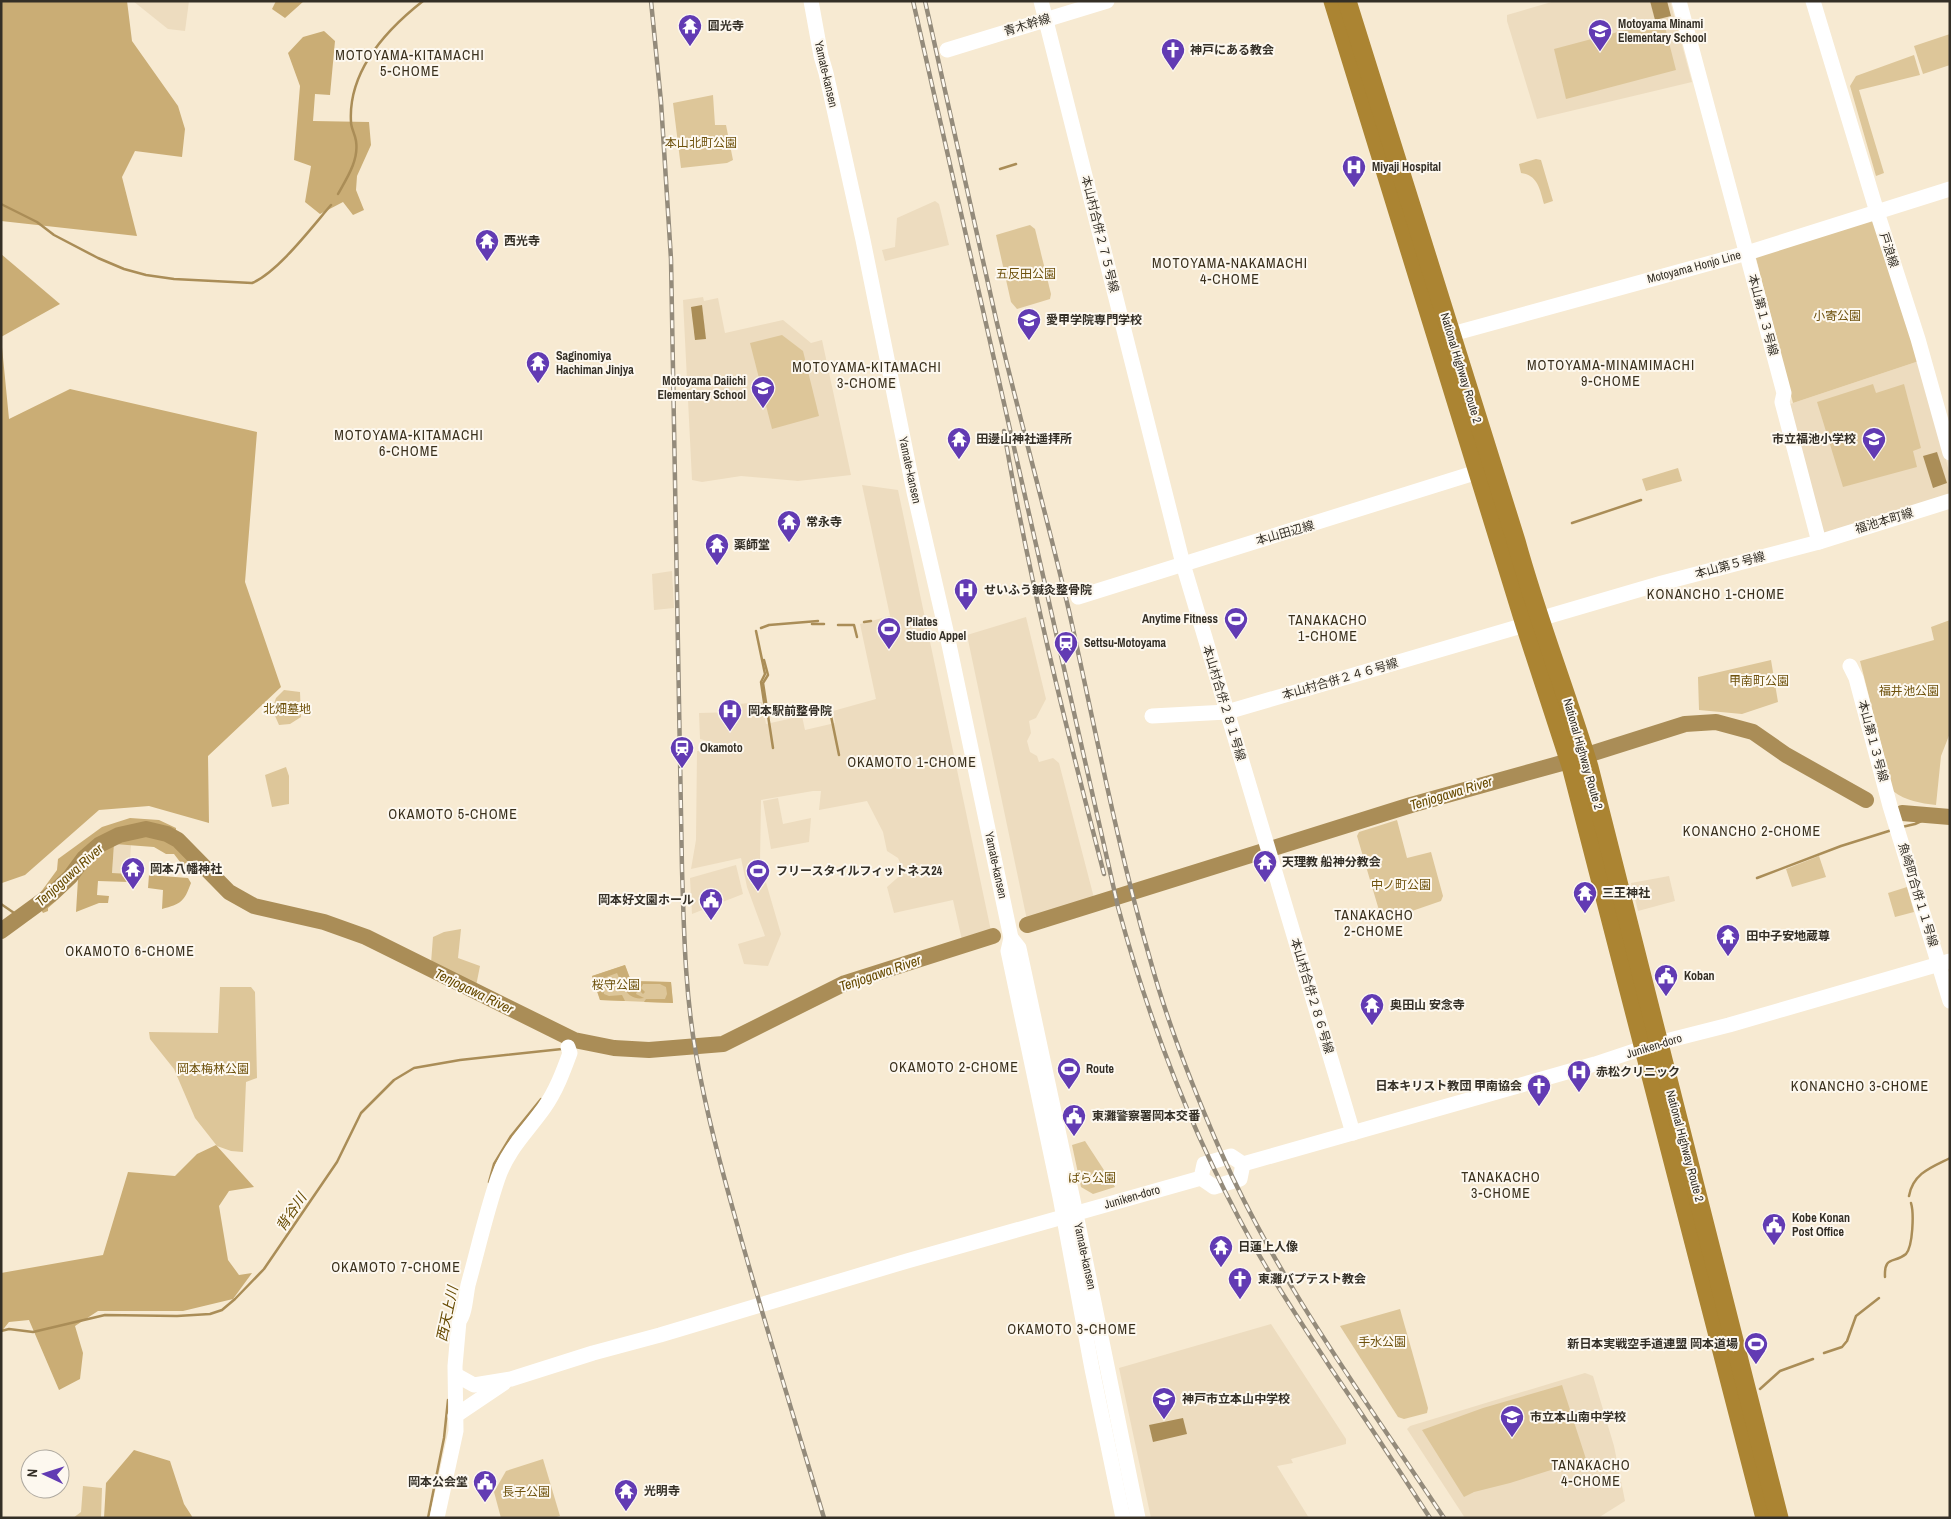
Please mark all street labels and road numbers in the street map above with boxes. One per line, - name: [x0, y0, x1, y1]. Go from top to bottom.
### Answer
- street label: 青木幹線: [1002, 10, 1052, 40]
- street label: Yamate-kansen: [811, 39, 841, 109]
- street label: 本山村合併２７５号線: [1078, 174, 1122, 294]
- street label: 戸浪線: [1876, 230, 1902, 270]
- street label: Motoyama Honjo Line: [1645, 247, 1743, 287]
- street label: 本山第１３号線: [1744, 272, 1782, 358]
- street label: National Highway Route 2: [1437, 311, 1485, 425]
- street label: Yamate-kansen: [895, 435, 925, 505]
- street label: 福池本町線: [1853, 505, 1915, 537]
- street label: 本山田辺線: [1254, 517, 1316, 549]
- street label: 本山第５号線: [1693, 548, 1767, 582]
- street label: 本山村合併２８１号線: [1199, 643, 1249, 763]
- street label: 本山村合併２４６号線: [1280, 655, 1400, 703]
- street label: National Highway Route 2: [1559, 697, 1607, 811]
- street label: 本山第１３号線: [1854, 698, 1892, 784]
- street label: Yamate-kansen: [981, 830, 1011, 900]
- street label: 魚崎町合併１１号線: [1895, 841, 1941, 949]
- street label: 本山村合併２８６号線: [1287, 936, 1337, 1056]
- street label: Juniken-doro: [1624, 1030, 1684, 1062]
- street label: National Highway Route 2: [1662, 1088, 1708, 1204]
- street label: Juniken-doro: [1102, 1181, 1162, 1213]
- street label: Yamate-kansen: [1070, 1221, 1100, 1291]

